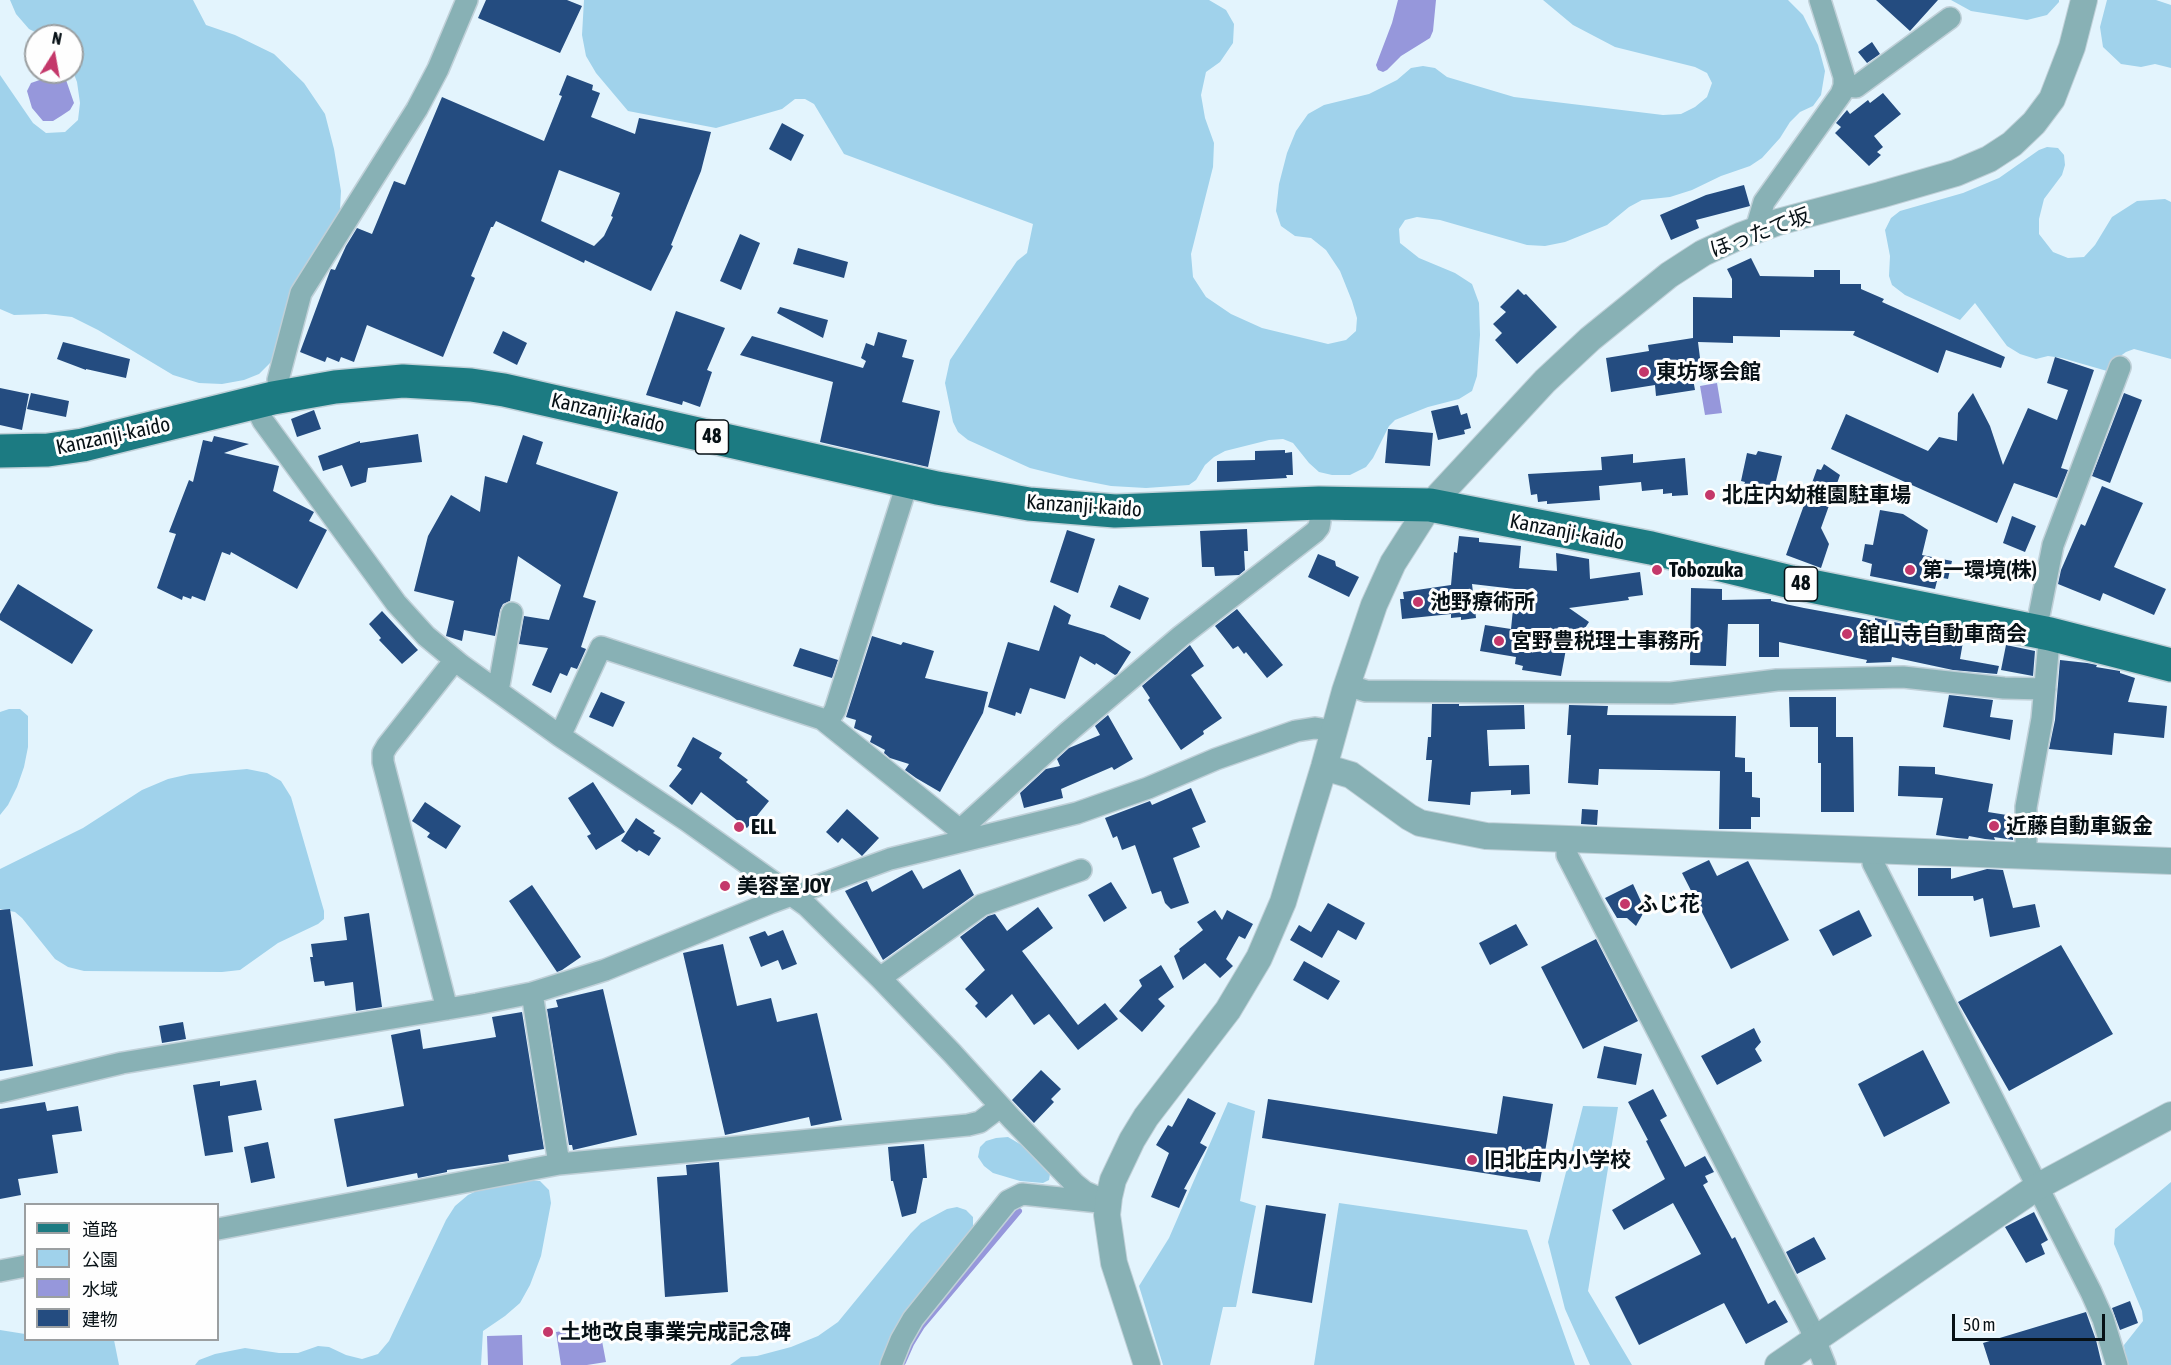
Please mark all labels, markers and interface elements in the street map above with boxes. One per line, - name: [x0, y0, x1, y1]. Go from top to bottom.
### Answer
- north arrow: [24, 24, 84, 84]
- text: N: [51, 29, 63, 48]
- street label: ほったて坂: [1706, 203, 1814, 263]
- place label: 東坊塚会館: [1656, 359, 1761, 385]
- marker: 東坊塚会館: [1637, 365, 1651, 379]
- street label: Kanzanji-kaido: [549, 388, 667, 438]
- street label: Kanzanji-kaido: [54, 412, 172, 460]
- road number: 48: [696, 420, 728, 454]
- place label: 北庄内幼稚園駐車場: [1722, 482, 1911, 508]
- marker: 北庄内幼稚園駐車場: [1703, 488, 1717, 502]
- street label: Kanzanji-kaido: [1025, 489, 1143, 523]
- street label: Kanzanji-kaido: [1508, 509, 1626, 555]
- place label: Tobozuka: [1669, 557, 1743, 583]
- place label: 第一環境(株): [1922, 557, 2037, 583]
- marker: Tobozuka: [1650, 563, 1664, 577]
- marker: 第一環境(株): [1903, 563, 1917, 577]
- road number: 48: [1784, 567, 1818, 601]
- place label: 池野療術所: [1430, 589, 1535, 615]
- marker: 池野療術所: [1411, 595, 1425, 609]
- place label: 舘山寺自動車商会: [1859, 621, 2027, 647]
- marker: 舘山寺自動車商会: [1840, 627, 1854, 641]
- place label: 宮野豊税理士事務所: [1511, 628, 1700, 654]
- marker: 宮野豊税理士事務所: [1492, 634, 1506, 648]
- place label: 近藤自動車鈑金: [2006, 813, 2153, 839]
- place label: ELL: [751, 814, 776, 840]
- marker: 近藤自動車鈑金: [1987, 819, 2001, 833]
- marker: ELL: [732, 820, 746, 834]
- place label: 美容室 JOY: [737, 873, 831, 899]
- marker: 美容室 JOY: [718, 879, 732, 893]
- place label: ふじ花: [1637, 891, 1700, 917]
- marker: ふじ花: [1618, 897, 1632, 911]
- place label: 旧北庄内小学校: [1484, 1147, 1631, 1173]
- marker: 旧北庄内小学校: [1465, 1153, 1479, 1167]
- legend: [24, 1203, 219, 1341]
- text: 道路: [82, 1219, 118, 1240]
- text: 公園: [82, 1249, 118, 1270]
- text: 水域: [82, 1279, 118, 1300]
- scale bar: [1955, 1302, 2108, 1340]
- text: 建物: [82, 1309, 118, 1330]
- text: 50 m: [1963, 1314, 1995, 1335]
- place label: 土地改良事業完成記念碑: [560, 1319, 791, 1345]
- marker: 土地改良事業完成記念碑: [541, 1325, 555, 1339]

